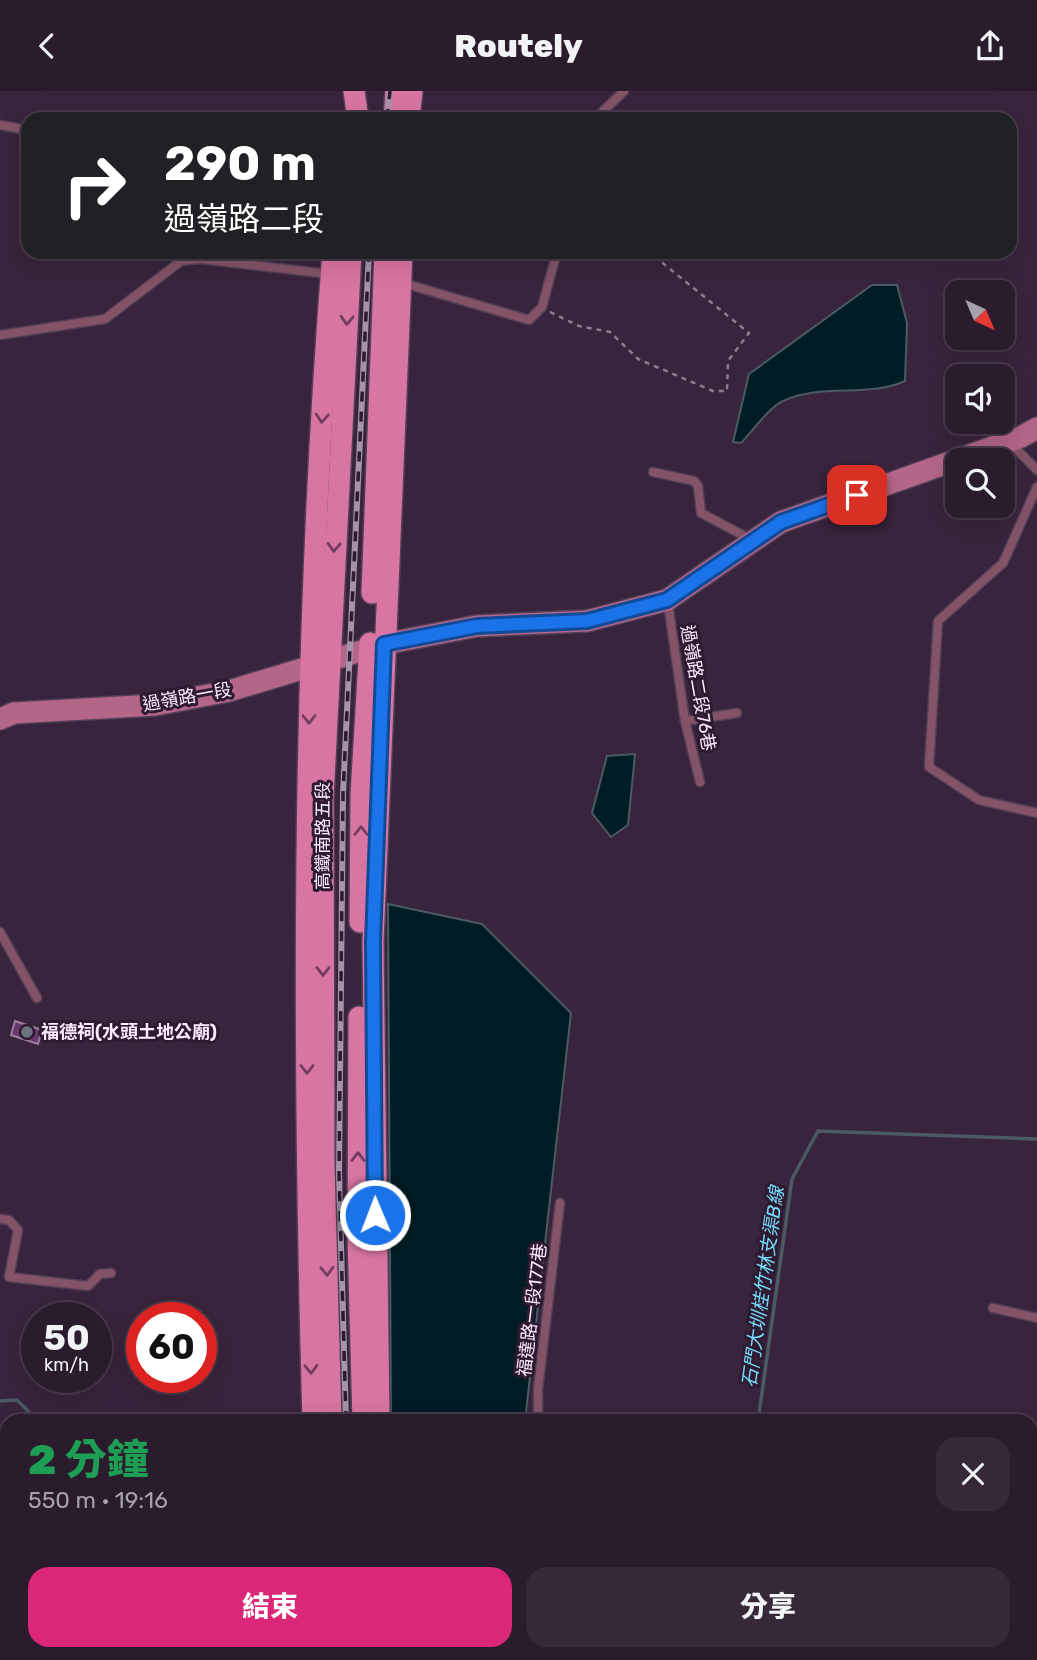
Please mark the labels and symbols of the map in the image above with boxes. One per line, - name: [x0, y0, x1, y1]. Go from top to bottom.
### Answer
- north arrow: [945, 280, 1015, 350]
- one-way arrow: [340, 315, 355, 326]
- one-way arrow: [314, 413, 329, 424]
- pin: [827, 465, 887, 525]
- one-way arrow: [327, 542, 342, 553]
- street label: 過嶺路二段76巷: [676, 623, 720, 753]
- street label: 過嶺路一段: [141, 678, 233, 716]
- one-way arrow: [301, 714, 317, 724]
- street label: 高鐵南路五段: [312, 782, 334, 890]
- one-way arrow: [353, 826, 369, 836]
- one-way arrow: [315, 966, 331, 976]
- place label: 福德祠(水頭土地公廟): [41, 1021, 217, 1043]
- marker: 福德祠(水頭土地公廟): [19, 1024, 35, 1040]
- one-way arrow: [299, 1063, 314, 1074]
- one-way arrow: [350, 1151, 366, 1162]
- position arrow: [338, 1178, 412, 1252]
- water label: 石門大圳桂竹林支渠B線: [738, 1183, 789, 1389]
- street label: 福達路一段177巷: [513, 1242, 551, 1378]
- one-way arrow: [319, 1266, 334, 1277]
- speed limit sign: 60: [126, 1302, 217, 1393]
- one-way arrow: [304, 1364, 319, 1375]

